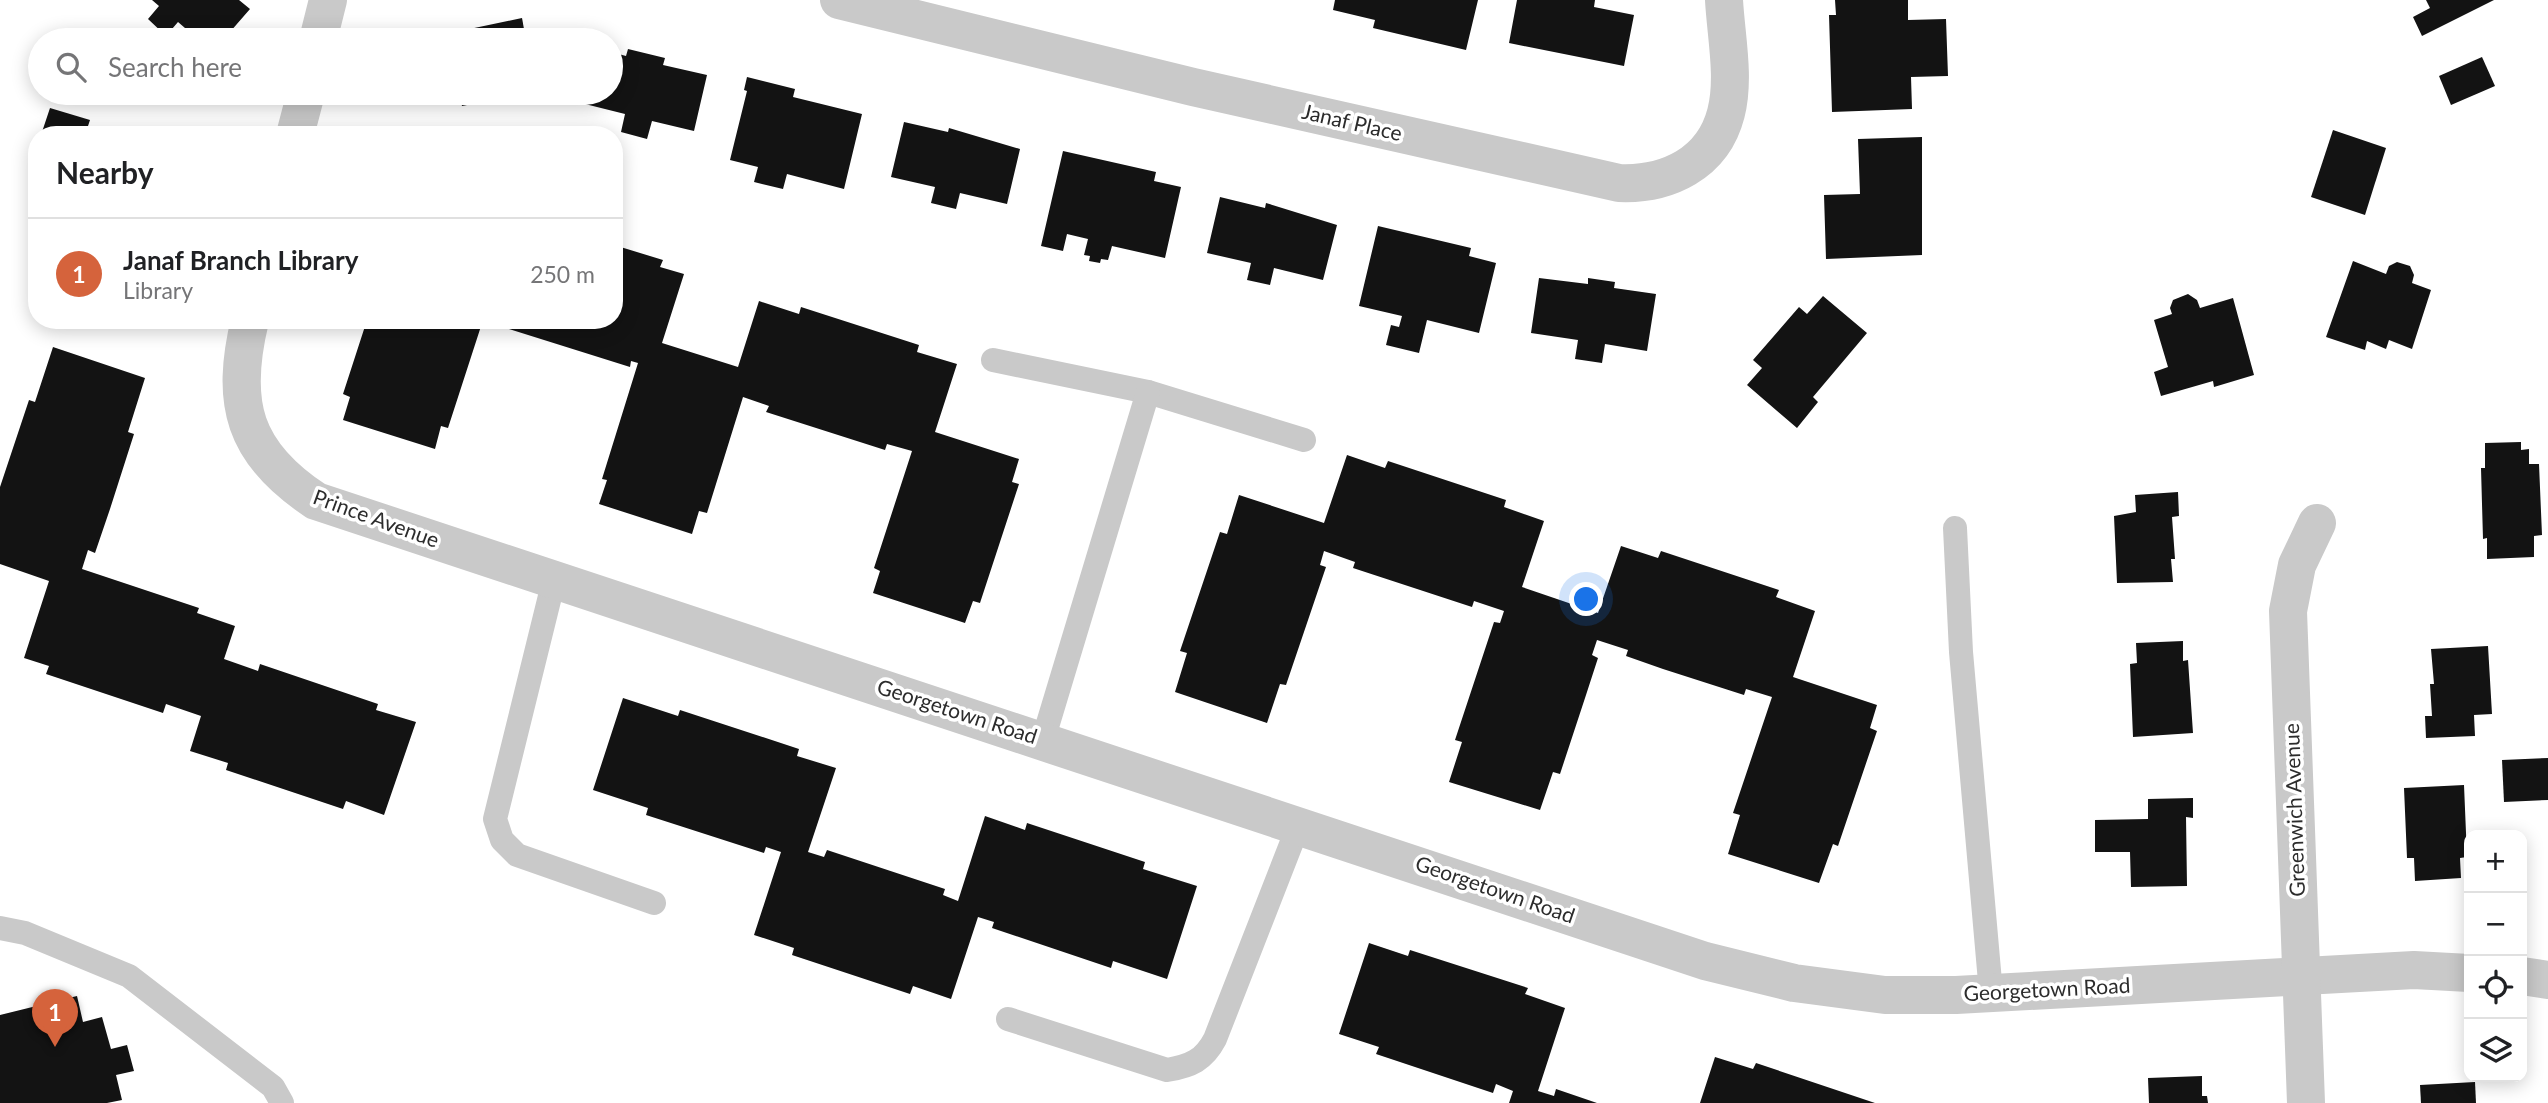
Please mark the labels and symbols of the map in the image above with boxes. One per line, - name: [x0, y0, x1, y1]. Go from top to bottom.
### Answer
- street label: Janaf Place: [1300, 98, 1405, 145]
- street label: Prince Avenue: [310, 483, 443, 552]
- your location: [1569, 582, 1603, 616]
- street label: Georgetown Road: [874, 673, 1041, 748]
- street label: Greenwich Avenue: [2278, 723, 2309, 897]
- street label: Georgetown Road: [1413, 850, 1578, 928]
- street label: Georgetown Road: [1963, 972, 2131, 1005]
- pin: 1: [32, 989, 78, 1047]

